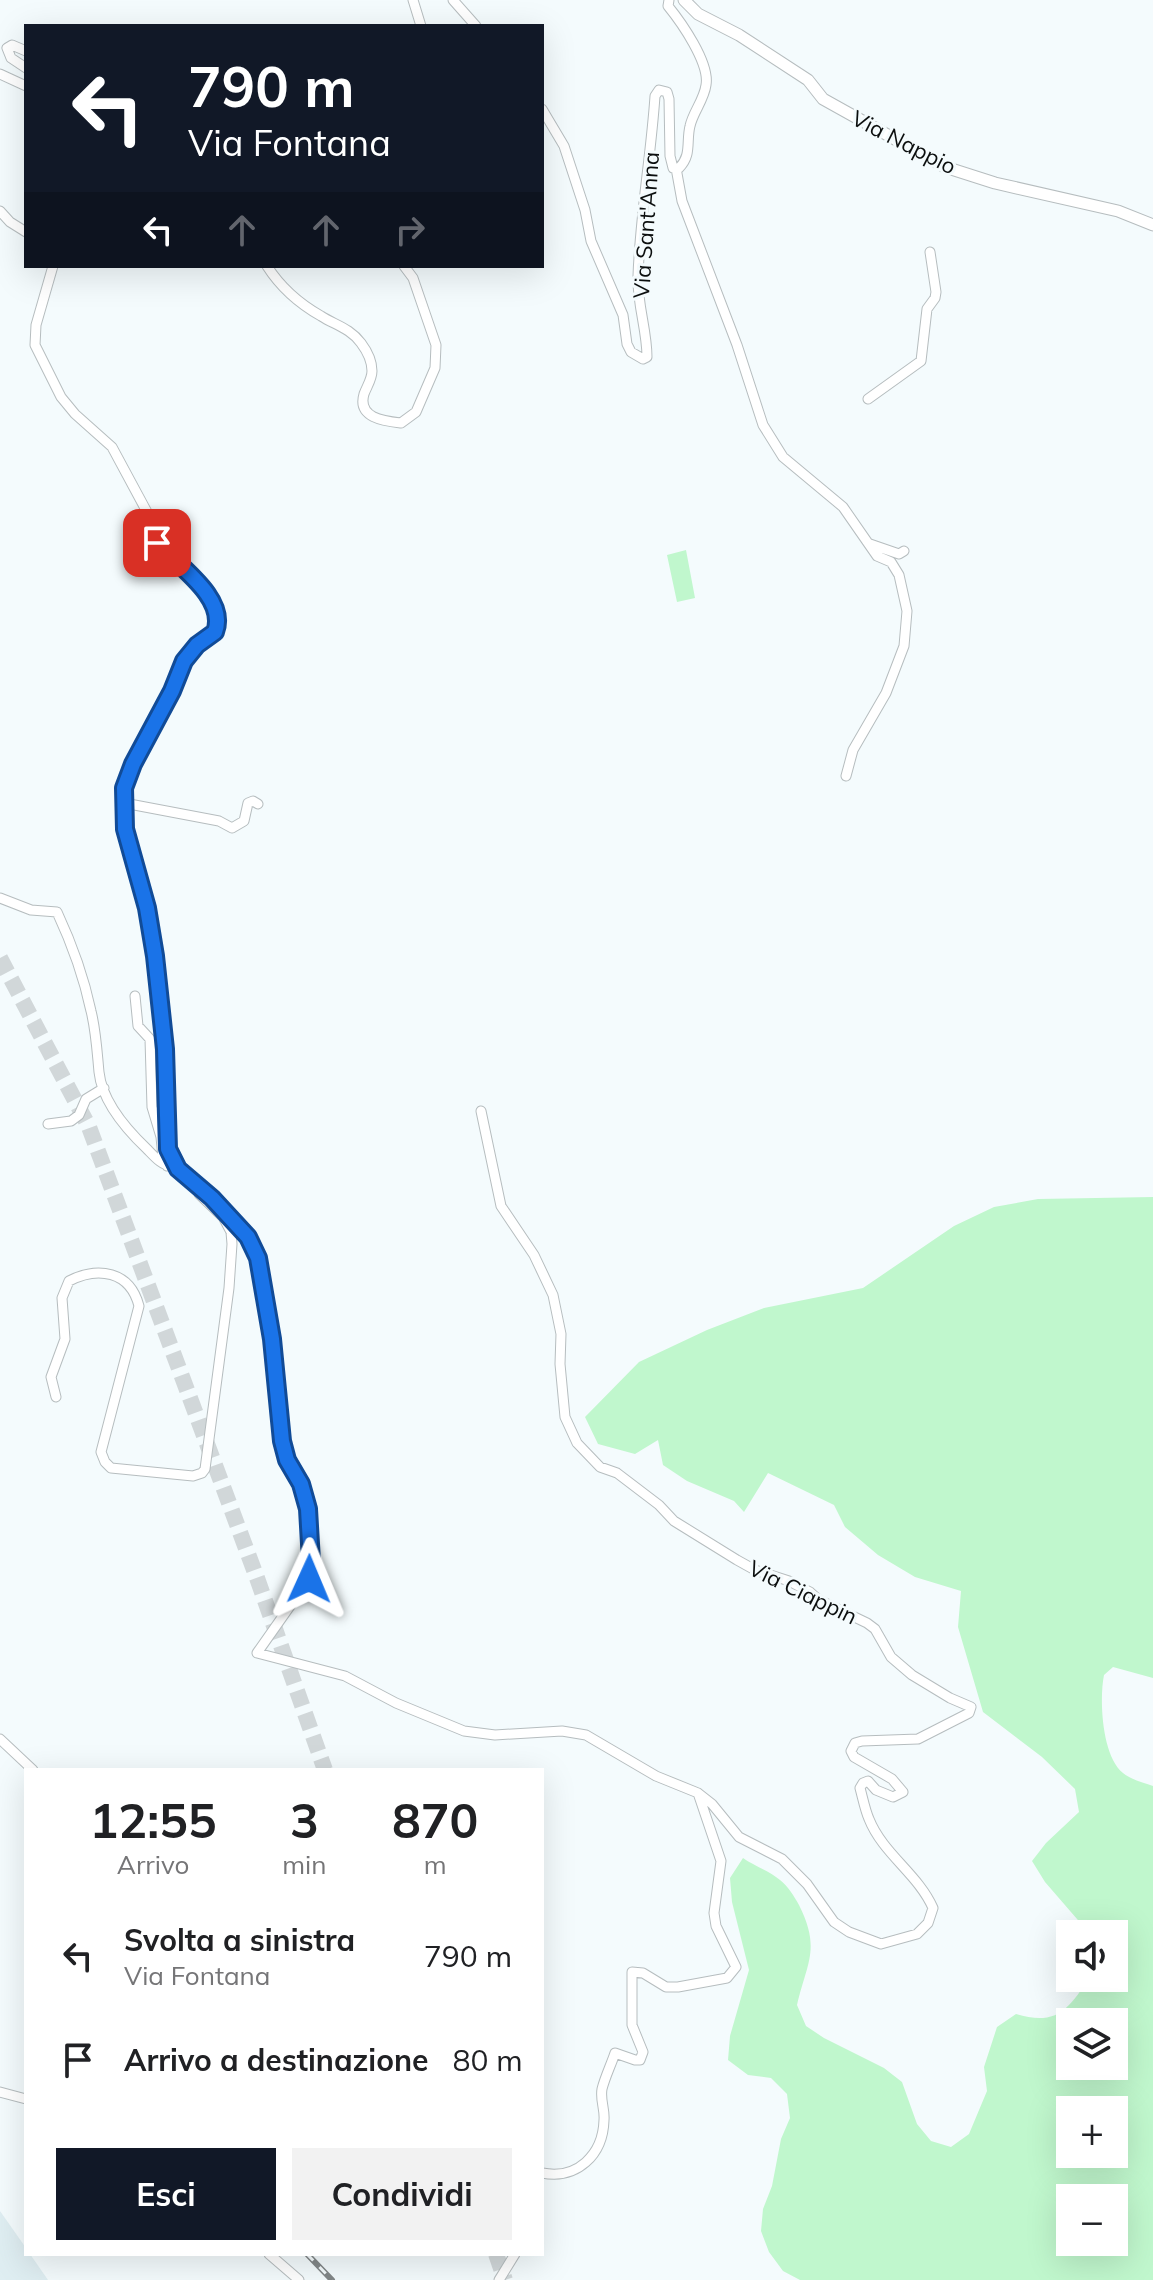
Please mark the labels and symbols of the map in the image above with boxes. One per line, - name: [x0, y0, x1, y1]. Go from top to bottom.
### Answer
- street label: Via Nappio: [847, 104, 961, 180]
- street label: Via Sant'Anna: [627, 151, 665, 299]
- pin: [123, 509, 191, 577]
- position arrow: [267, 1537, 351, 1621]
- street label: Via Ciappin: [744, 1554, 862, 1630]

